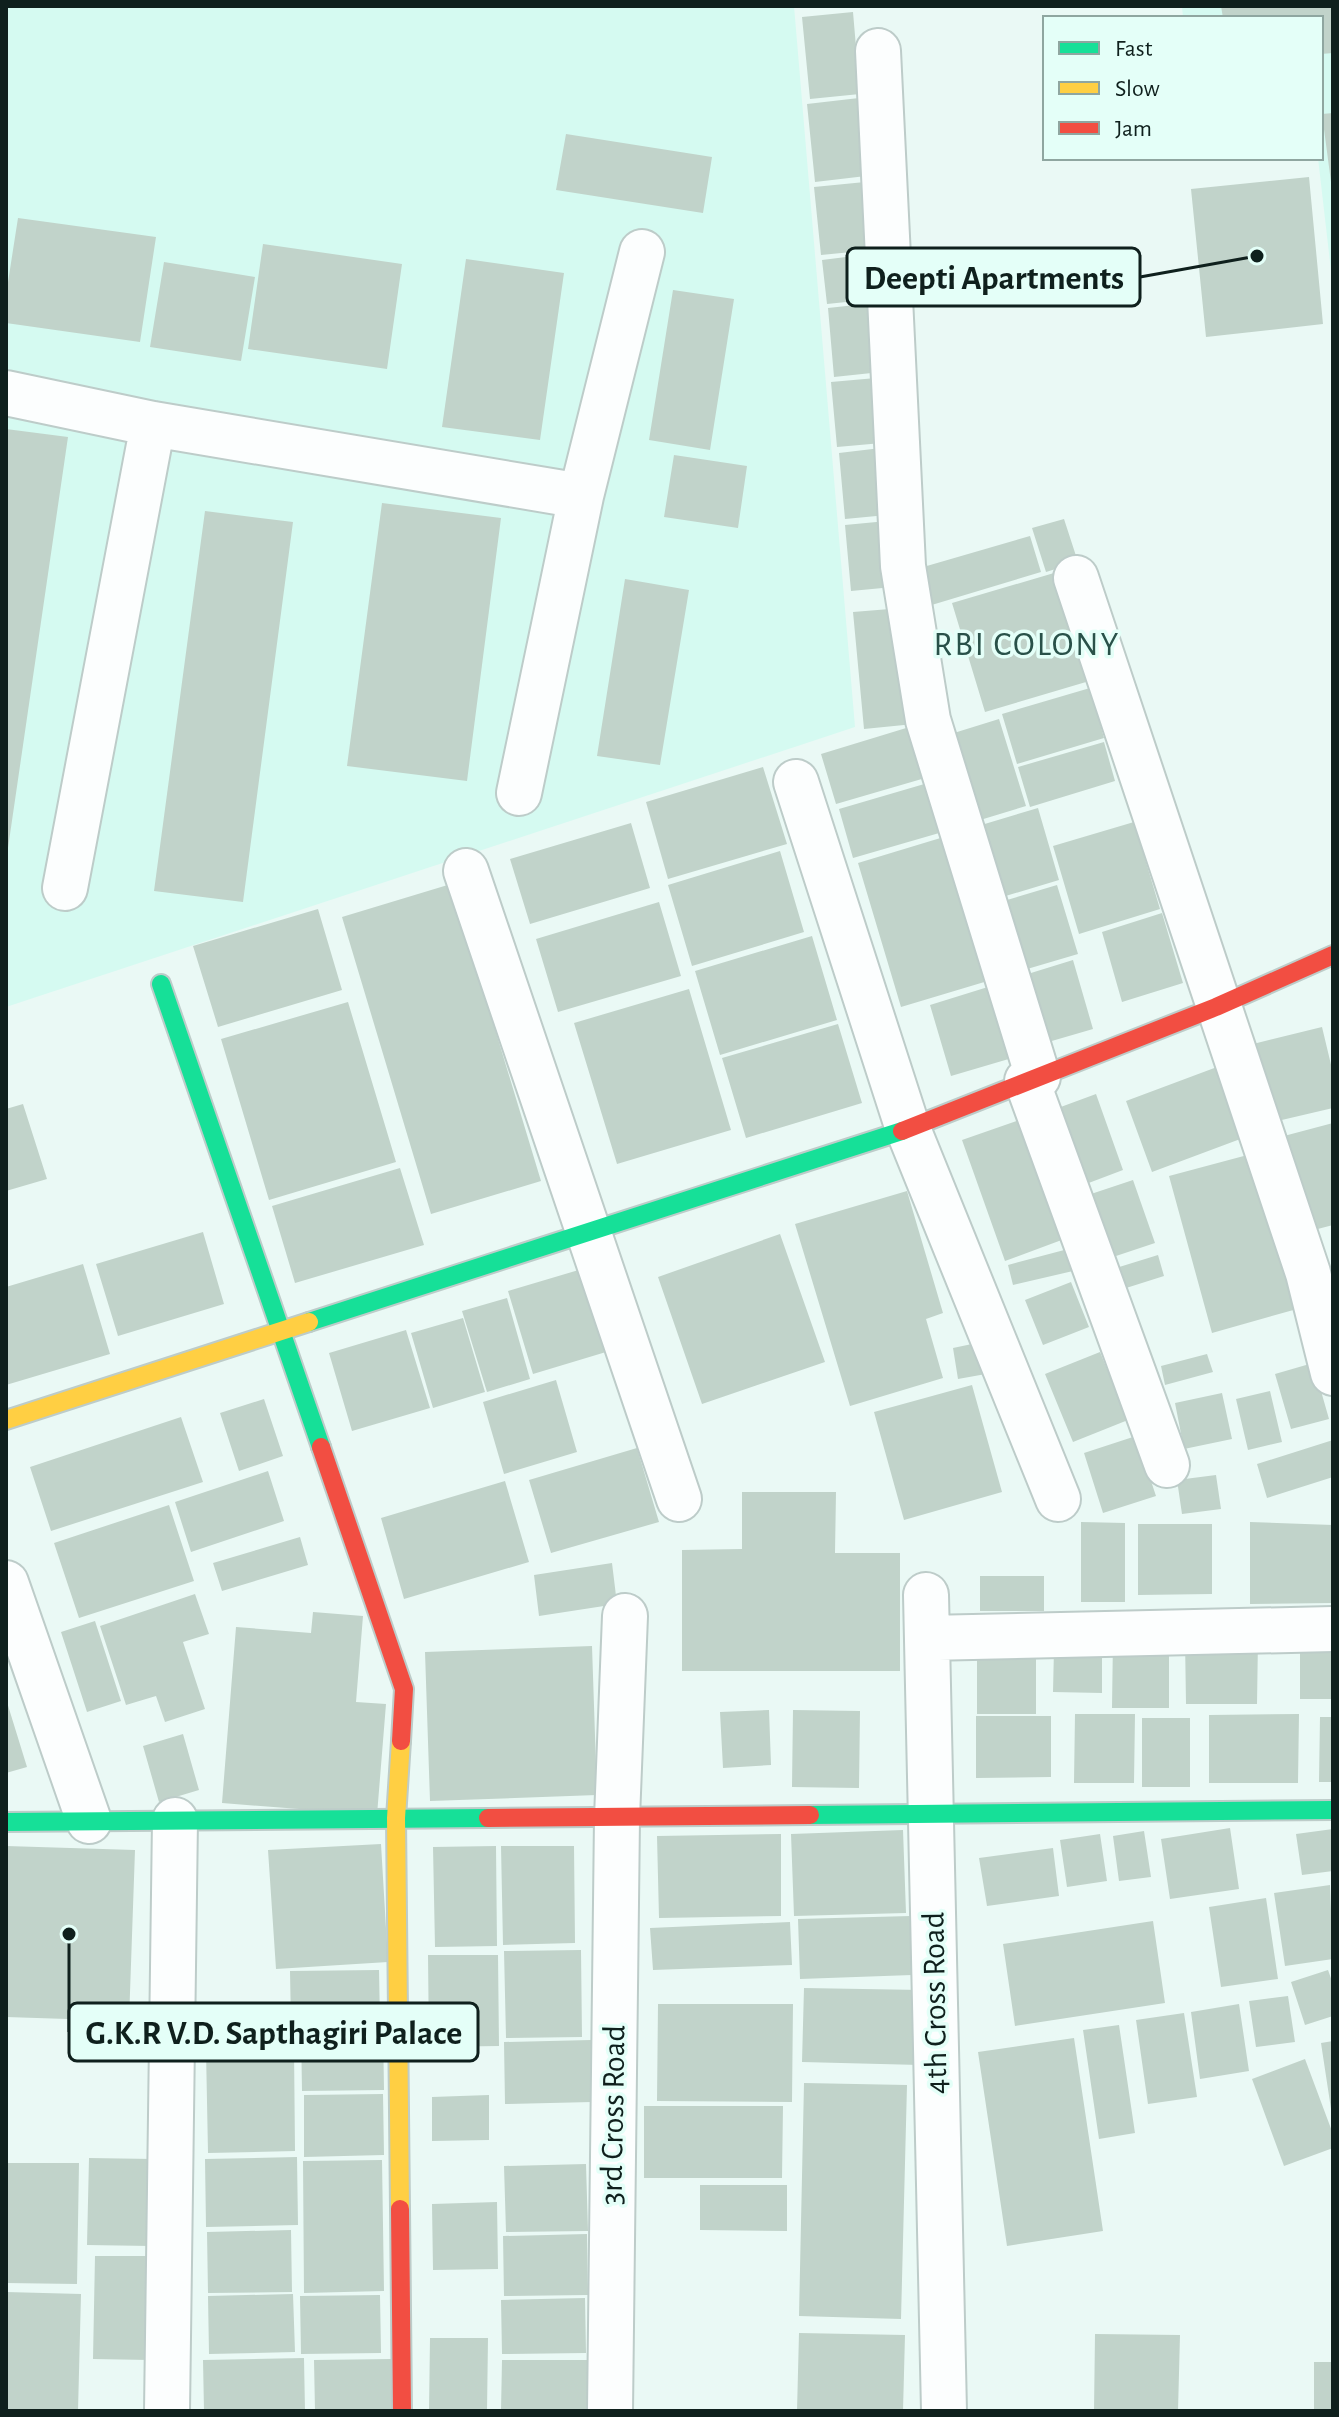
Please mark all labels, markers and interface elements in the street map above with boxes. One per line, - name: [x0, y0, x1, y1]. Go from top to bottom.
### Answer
- legend: [1043, 16, 1323, 160]
- text: Fast: [1115, 37, 1153, 61]
- text: Slow: [1115, 77, 1160, 101]
- text: Jam: [1115, 117, 1152, 141]
- callout: Deepti Apartments: [847, 248, 1140, 306]
- text: Deepti Apartments: [864, 262, 1124, 296]
- district label: RBI COLONY: [934, 628, 1120, 662]
- street label: 4th Cross Road: [917, 1912, 953, 2094]
- callout: G.K.R V.D. Sapthagiri Palace: [69, 2003, 478, 2061]
- text: G.K.R V.D. Sapthagiri Palace: [86, 2017, 462, 2051]
- street label: 3rd Cross Road: [595, 2025, 631, 2205]

